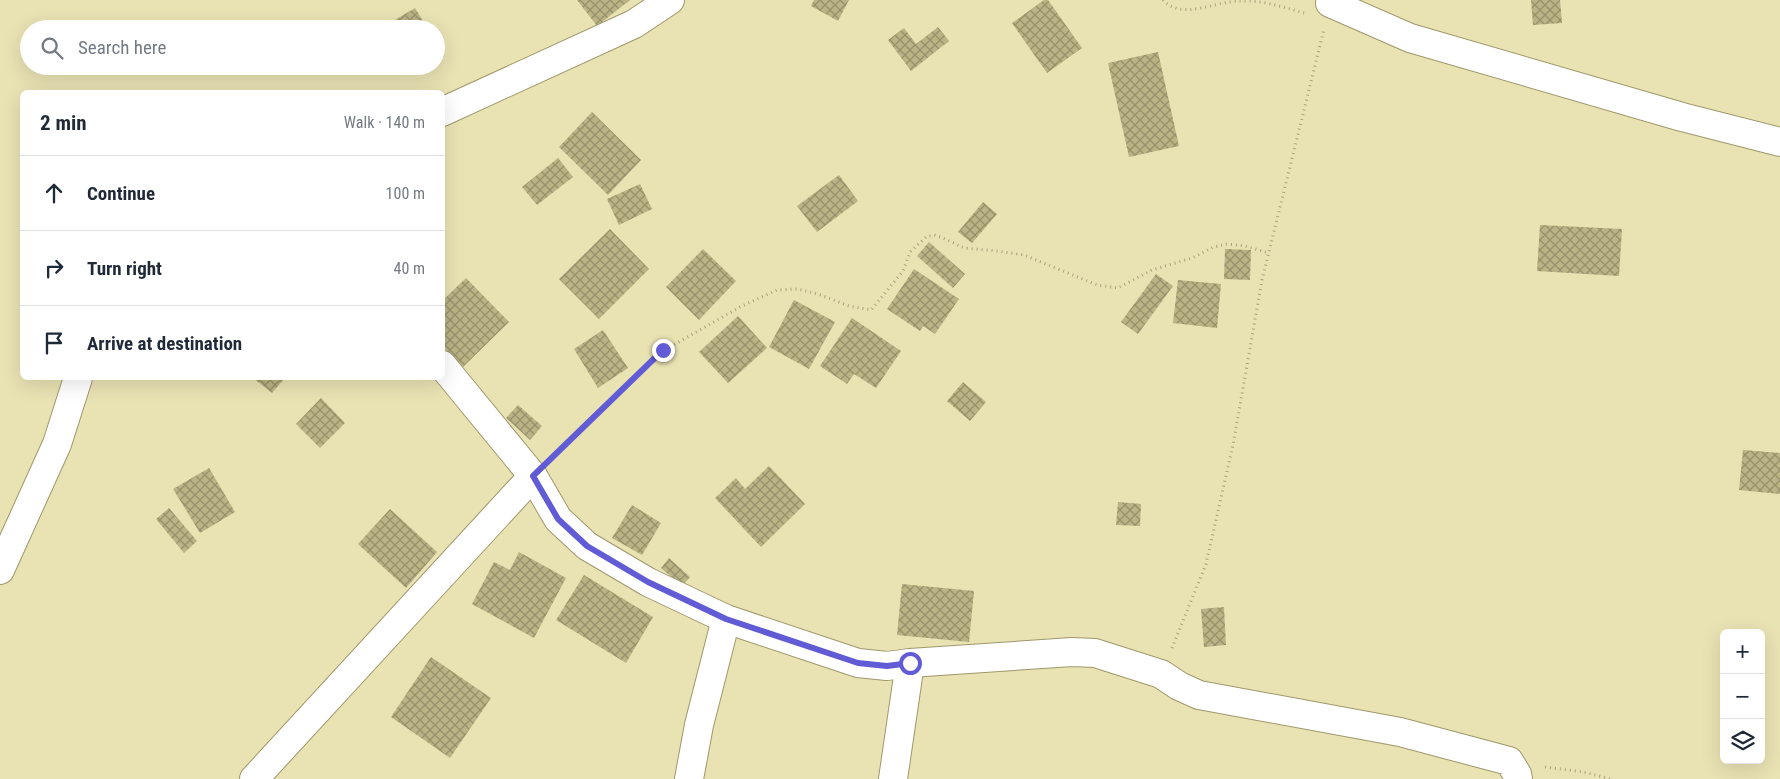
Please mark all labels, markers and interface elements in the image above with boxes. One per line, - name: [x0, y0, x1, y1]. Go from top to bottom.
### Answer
- search box: [20, 20, 445, 75]
- icon: search: [38, 34, 66, 62]
- text: Search here: [78, 36, 166, 59]
- text: 2 min: [40, 111, 87, 135]
- text: Walk · 140 m: [344, 113, 425, 132]
- icon: ahead: [40, 179, 68, 207]
- text: Continue: [87, 182, 155, 205]
- text: 100 m: [386, 184, 425, 203]
- icon: right: [40, 254, 68, 282]
- text: Turn right: [87, 257, 162, 280]
- text: 40 m: [393, 259, 425, 278]
- icon: arrive: [40, 329, 68, 357]
- text: Arrive at destination: [87, 332, 242, 355]
- route end: [652, 339, 675, 362]
- map controls: [1720, 629, 1765, 764]
- button: +: [1720, 629, 1765, 674]
- route start: [899, 652, 922, 675]
- button: −: [1720, 674, 1765, 719]
- button: layers: [1720, 719, 1765, 764]

